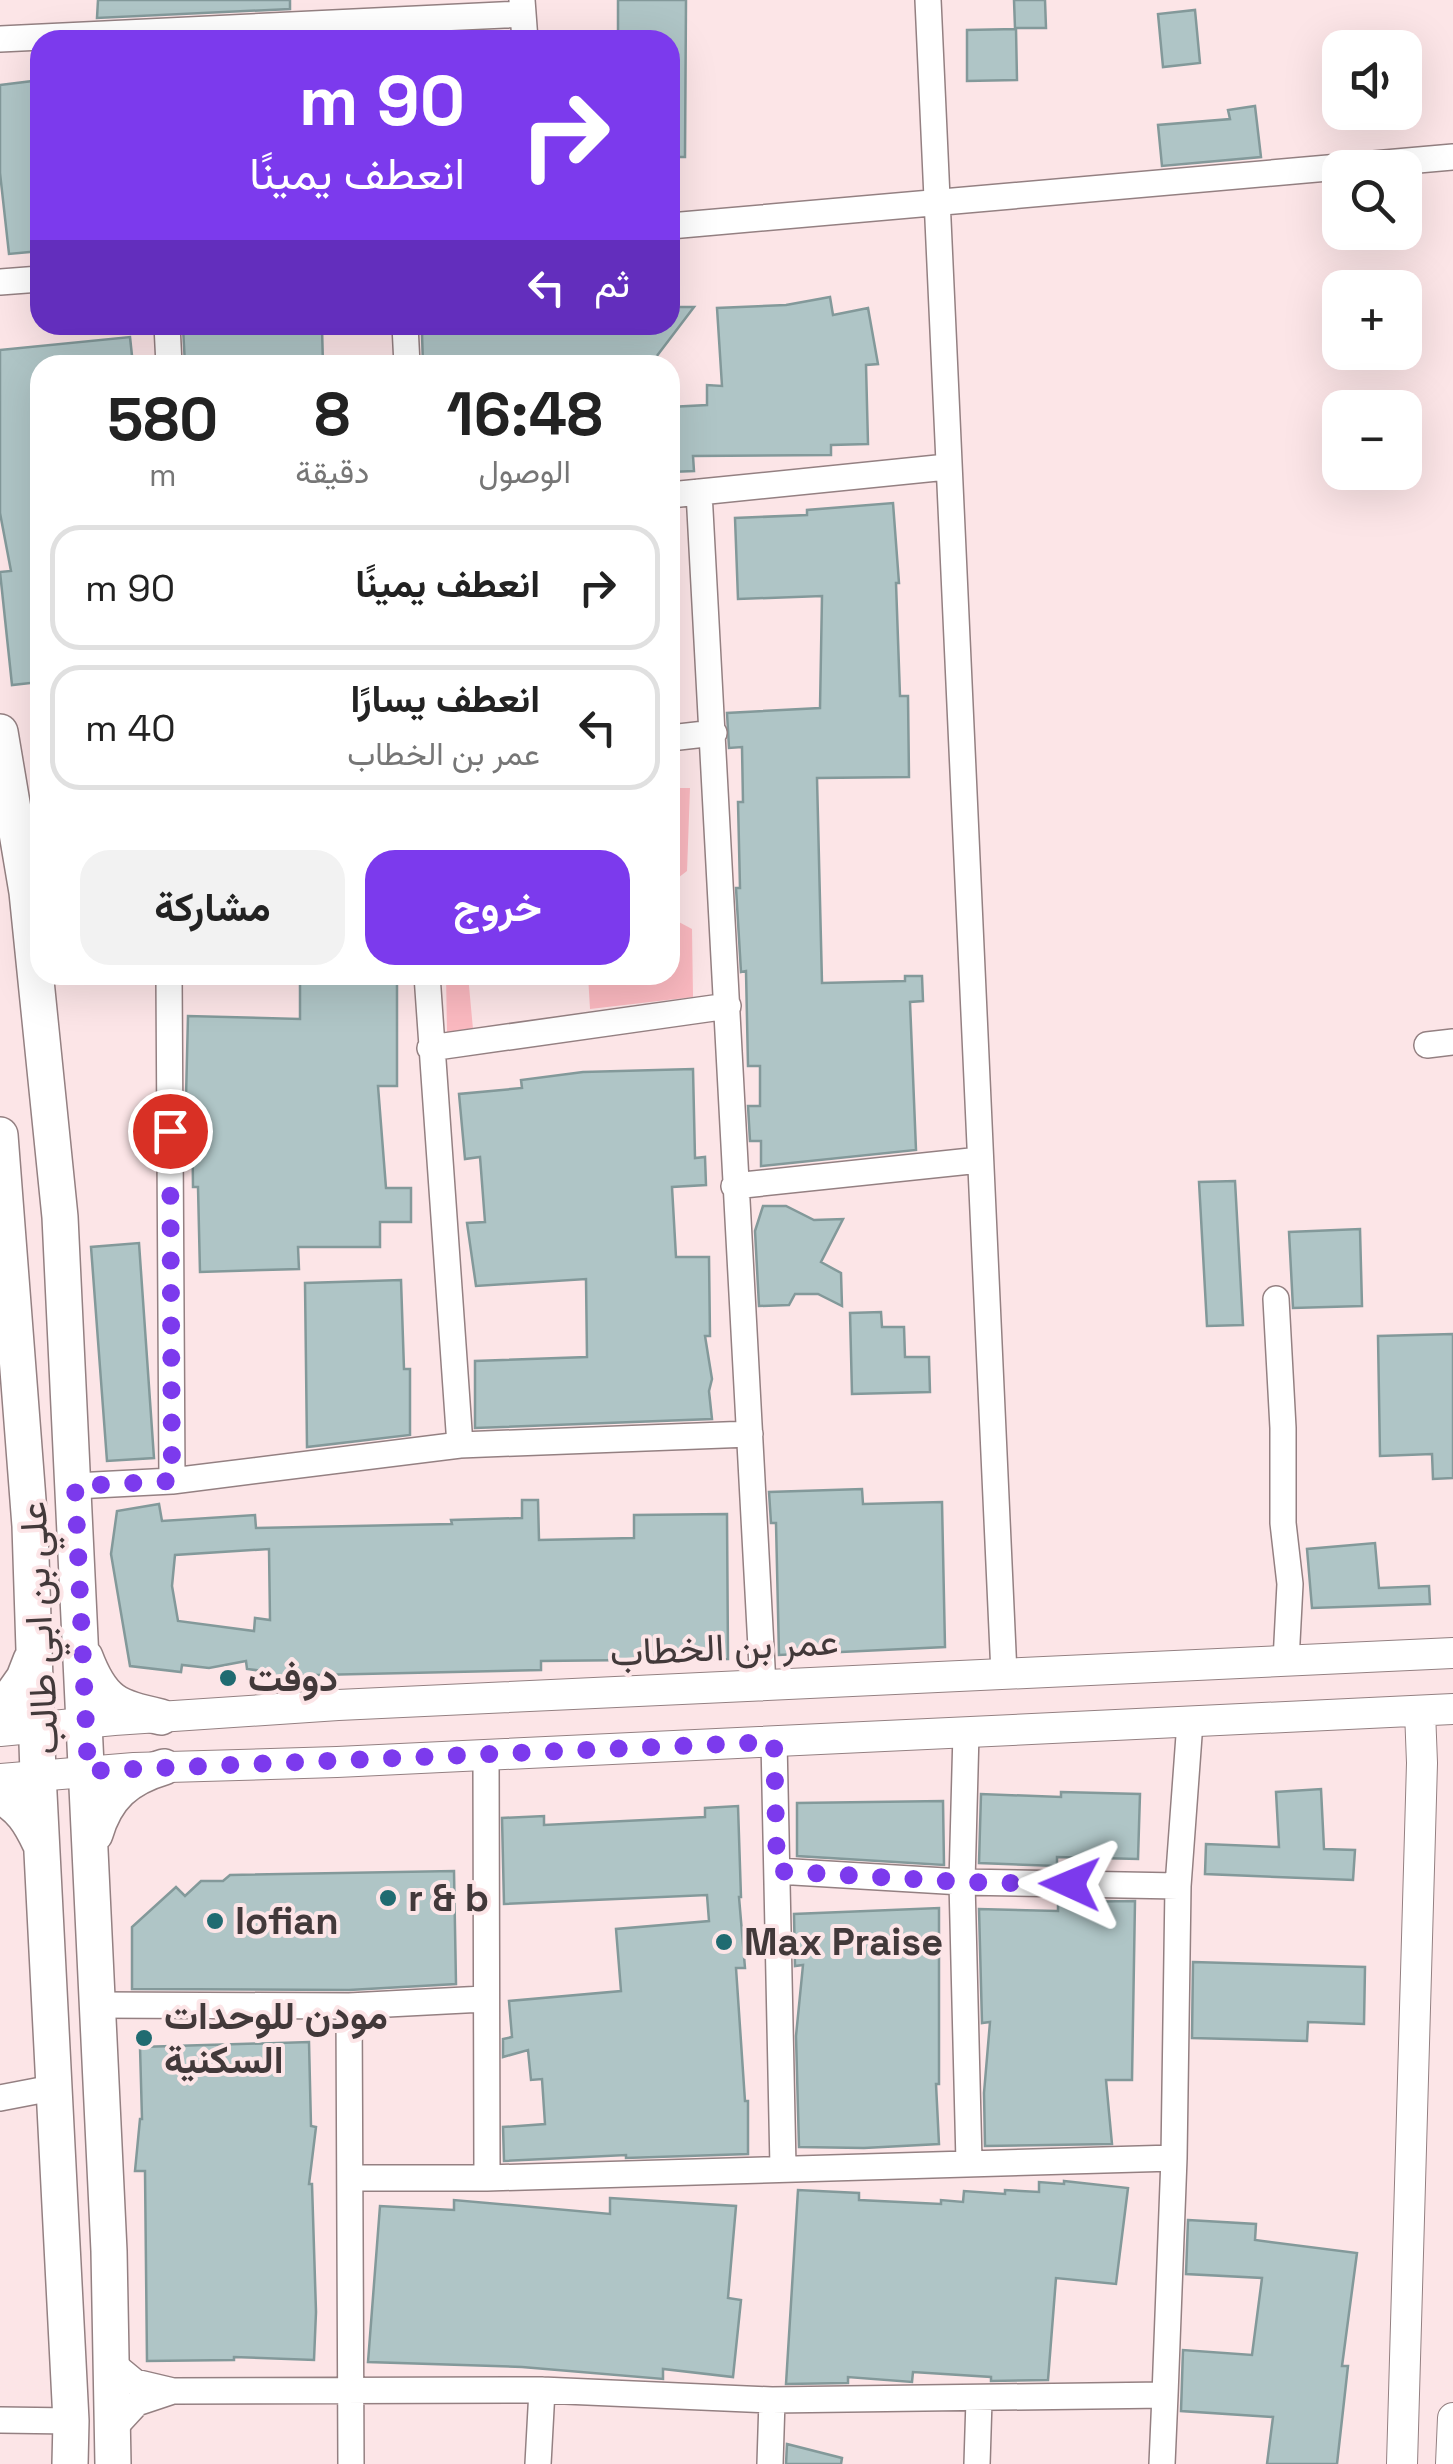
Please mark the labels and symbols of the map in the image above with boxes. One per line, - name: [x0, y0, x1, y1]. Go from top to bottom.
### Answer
- pin: [128, 1089, 213, 1174]
- street label: علي بن ابي طالب: [8, 1500, 77, 1756]
- street label: عمر بن الخطاب: [608, 1617, 840, 1677]
- place label: دوفت: [248, 1654, 338, 1702]
- marker: دوفت: [217, 1667, 239, 1689]
- position arrow: [1018, 1832, 1122, 1936]
- place label: r & b: [408, 1874, 489, 1922]
- marker: r & b: [377, 1887, 399, 1909]
- place label: lofian: [235, 1897, 339, 1945]
- marker: lofian: [204, 1910, 226, 1932]
- place label: Max Praise: [744, 1918, 943, 1966]
- marker: Max Praise: [713, 1931, 735, 1953]
- place label: مودن للوحدات السكنية: [164, 1992, 388, 2084]
- marker: مودن للوحدات السكنية: [133, 2027, 155, 2049]

